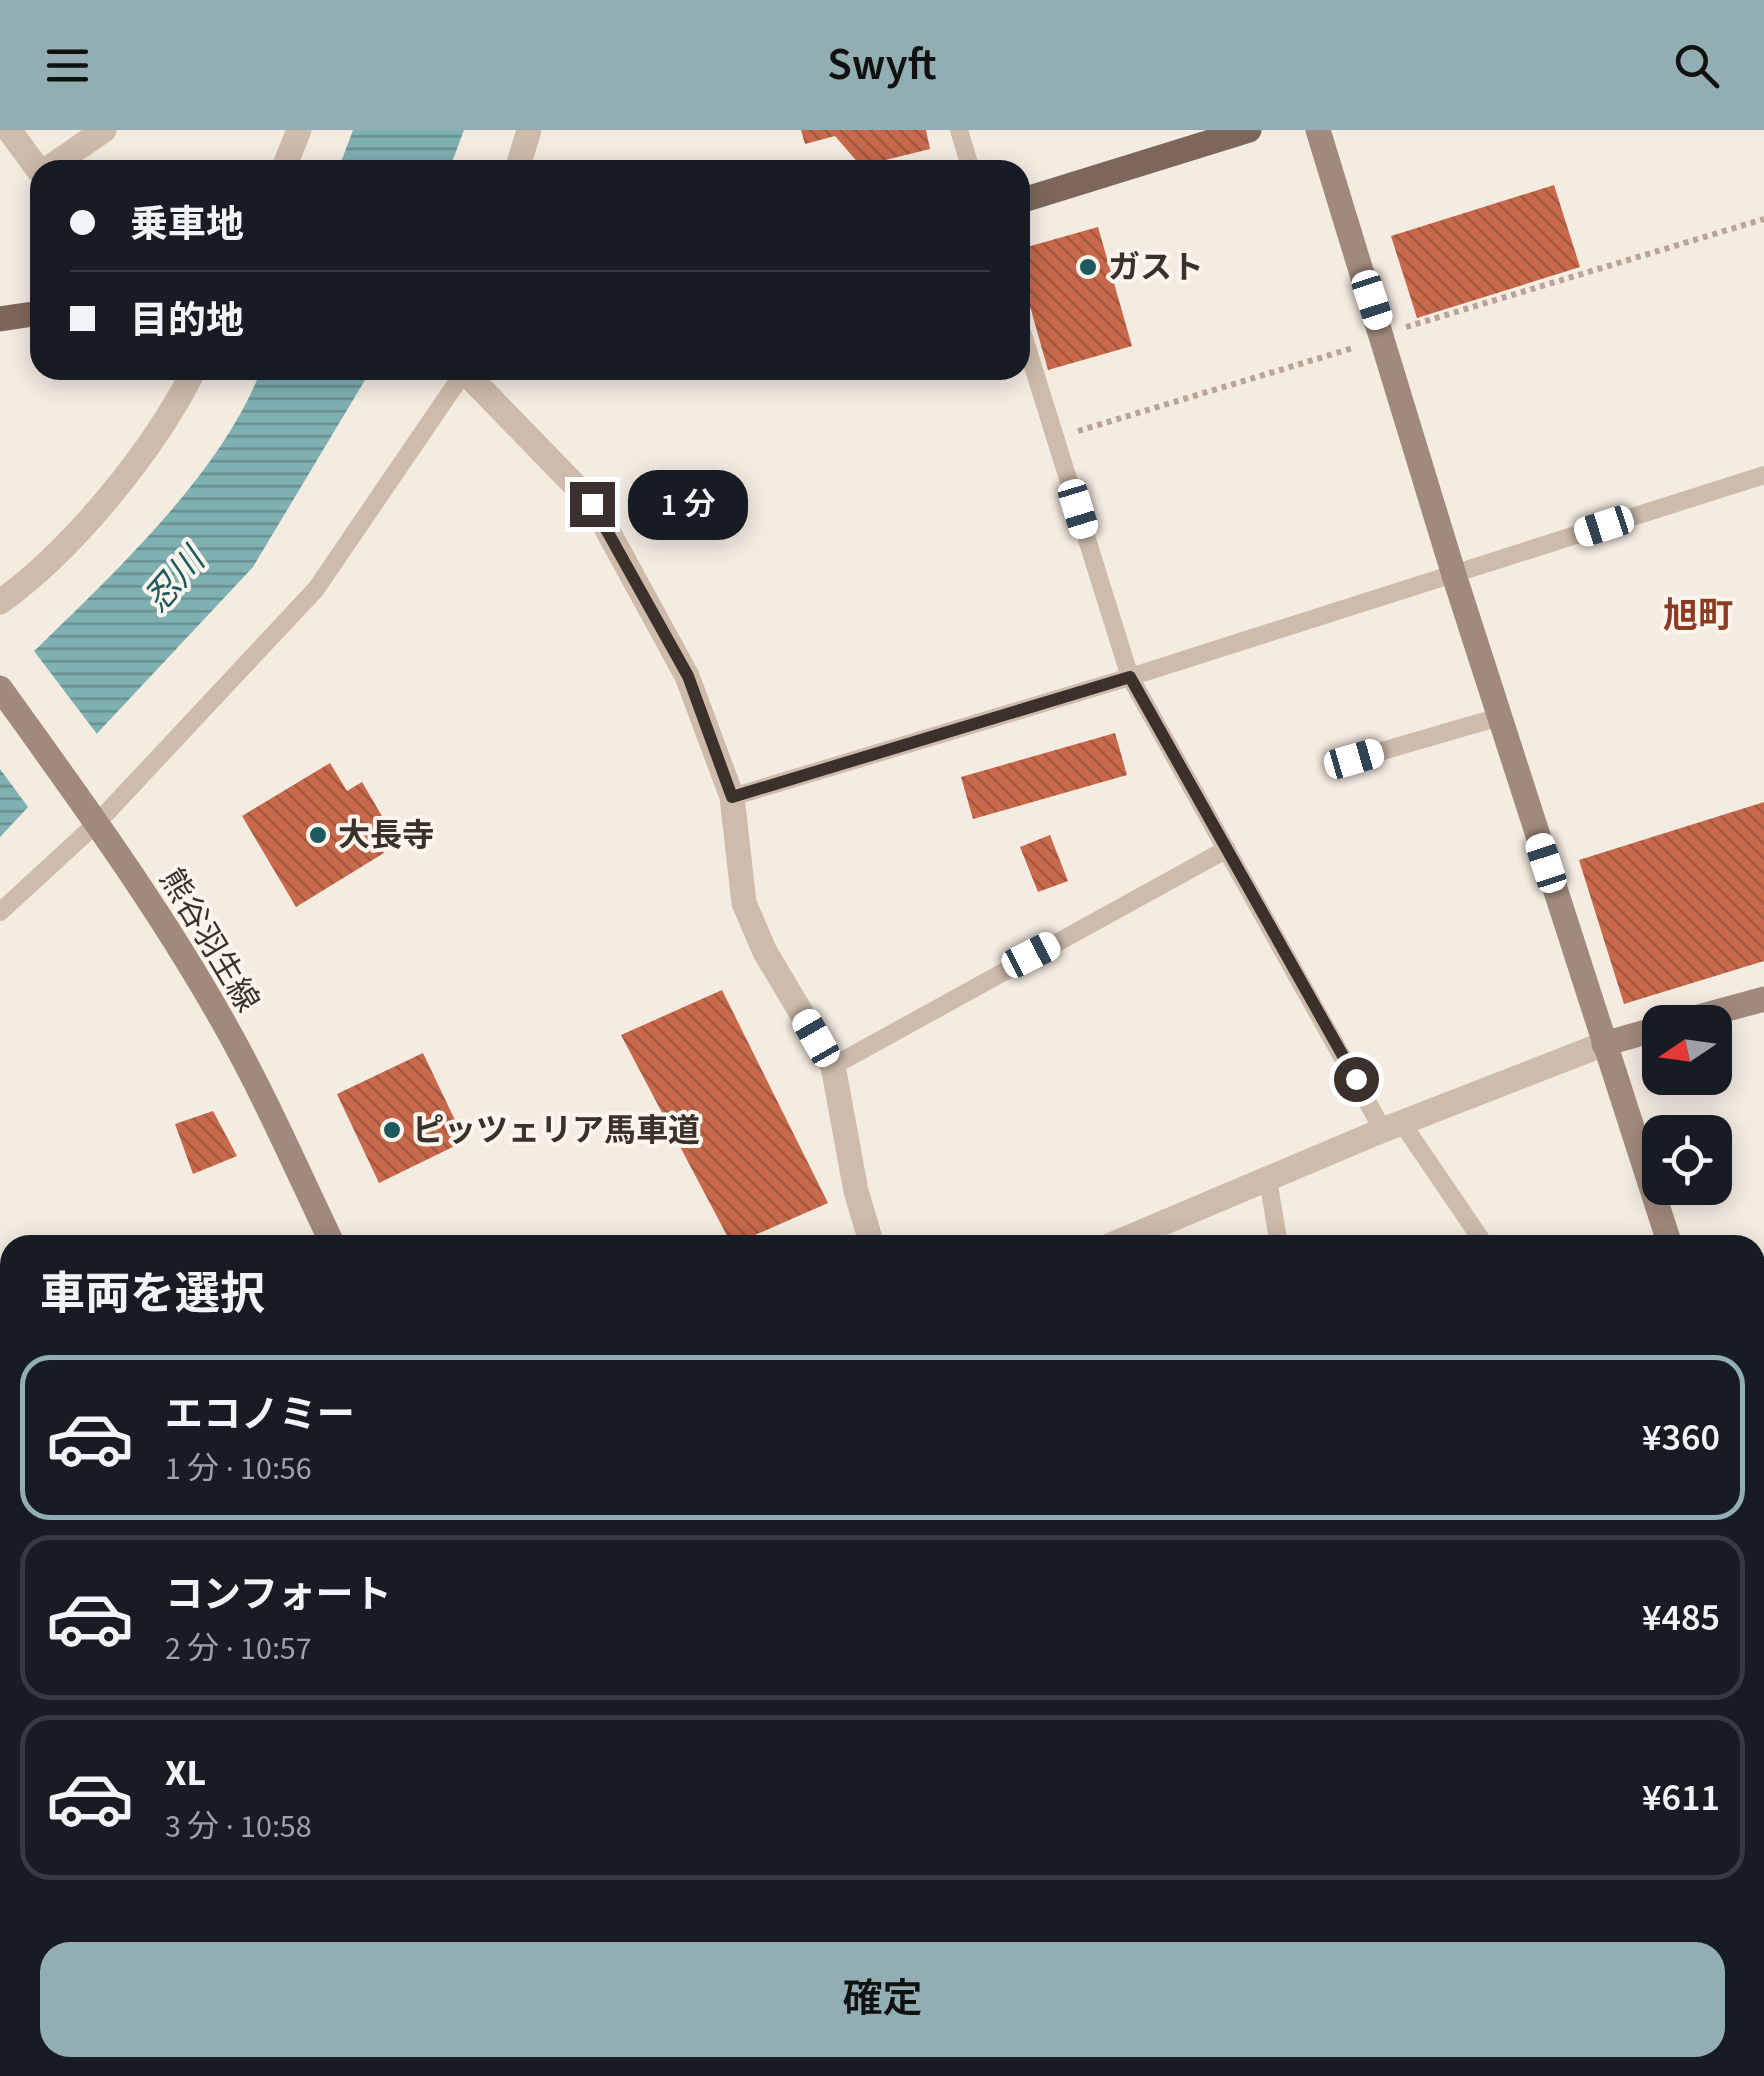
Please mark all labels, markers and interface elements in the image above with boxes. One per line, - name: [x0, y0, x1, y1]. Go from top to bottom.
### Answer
- text: Swyft: [827, 33, 937, 97]
- icon: menu: [40, 38, 95, 93]
- icon: search: [1669, 38, 1724, 93]
- text: 乗車地: [130, 198, 244, 252]
- place label: ガスト: [1108, 245, 1204, 291]
- marker: ガスト: [1077, 256, 1099, 278]
- car: [1348, 267, 1396, 333]
- text: 目的地: [130, 294, 244, 348]
- callout: 1 分: [627, 469, 747, 539]
- car: [1055, 476, 1101, 542]
- route end: [570, 482, 615, 527]
- text: 1 分: [661, 482, 715, 528]
- car: [1571, 502, 1637, 550]
- water label: 忍川: [133, 535, 219, 623]
- district label: 旭町: [1663, 591, 1733, 641]
- car: [1321, 736, 1387, 782]
- place label: 大長寺: [338, 813, 434, 859]
- marker: 大長寺: [307, 824, 329, 846]
- car: [1522, 830, 1570, 896]
- street label: 熊谷羽生線: [148, 860, 270, 1021]
- car: [997, 928, 1065, 982]
- car: [788, 1005, 844, 1071]
- north arrow: [1642, 1005, 1732, 1095]
- map controls: [1642, 1005, 1732, 1205]
- route start: [1334, 1057, 1379, 1102]
- place label: ピッツェリア馬車道: [412, 1108, 700, 1154]
- button: locate: [1642, 1115, 1732, 1205]
- marker: ピッツェリア馬車道: [381, 1119, 403, 1141]
- text: 車両を選択: [40, 1263, 265, 1327]
- text: エコノミー: [165, 1388, 355, 1442]
- icon: car: [45, 1393, 135, 1483]
- text: ¥360: [1642, 1411, 1720, 1465]
- text: 1 分 · 10:56: [165, 1446, 312, 1492]
- text: コンフォート: [165, 1568, 392, 1622]
- icon: car: [45, 1573, 135, 1663]
- text: ¥485: [1642, 1591, 1720, 1645]
- text: 2 分 · 10:57: [165, 1626, 312, 1672]
- text: XL: [165, 1746, 206, 1800]
- icon: car: [45, 1753, 135, 1843]
- text: ¥611: [1642, 1771, 1720, 1825]
- text: 3 分 · 10:58: [165, 1804, 312, 1850]
- button: 確定: [40, 1942, 1725, 2057]

